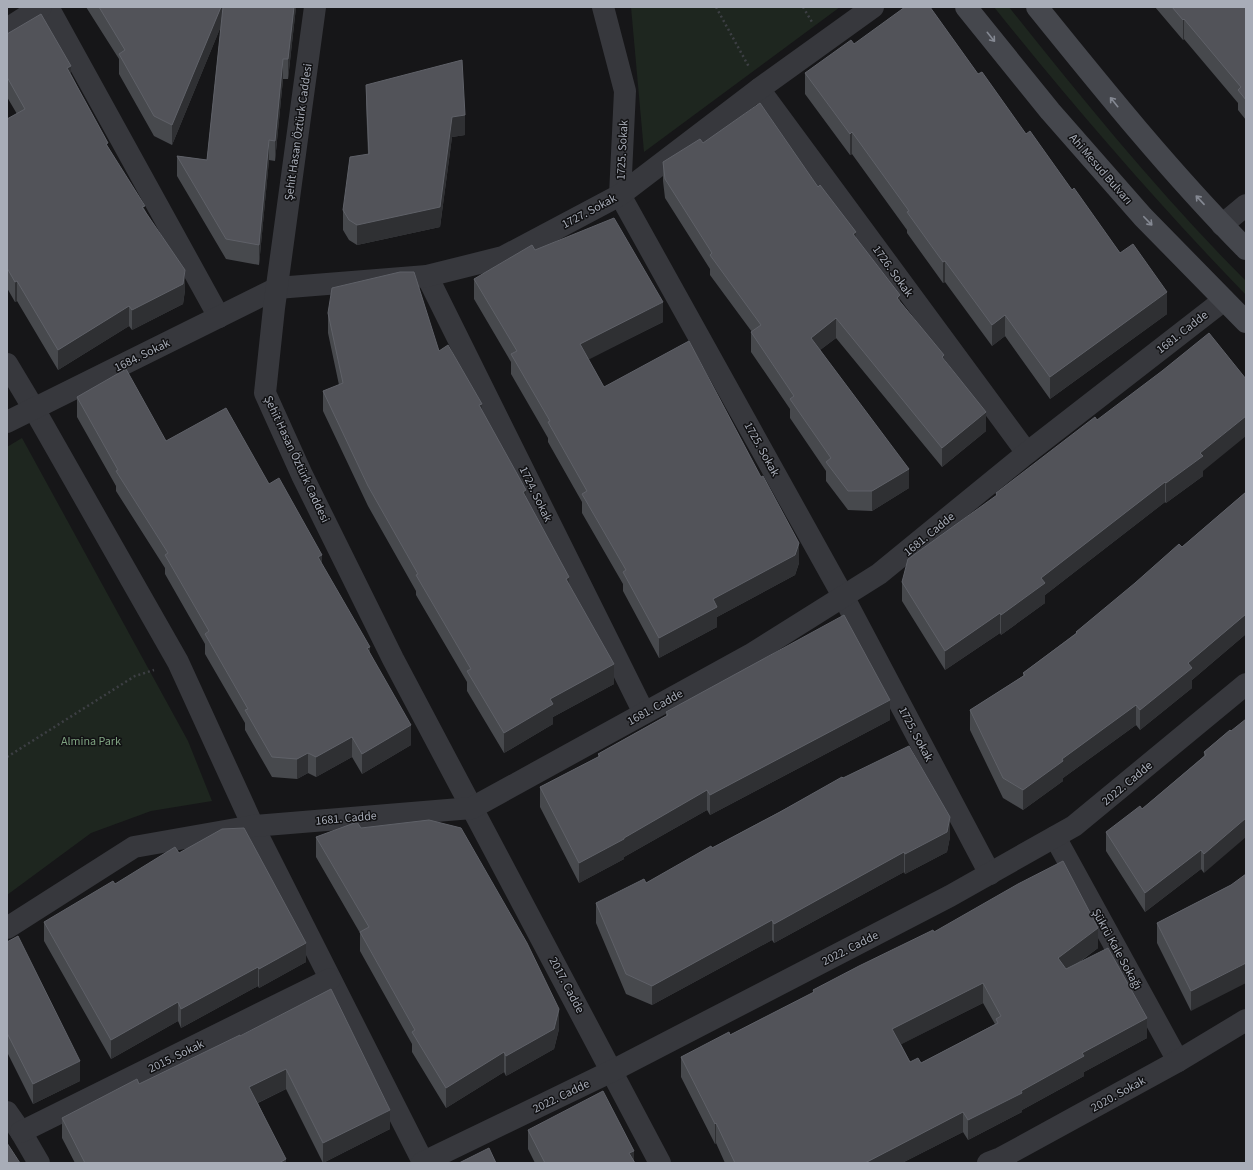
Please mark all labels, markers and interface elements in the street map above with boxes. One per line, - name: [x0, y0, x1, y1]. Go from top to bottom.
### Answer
- one-way arrow: [986, 32, 995, 43]
- street label: Şehit Hasan Öztürk Caddesi: [280, 62, 317, 202]
- one-way arrow: [1110, 97, 1119, 108]
- street label: 1725. Sokak: [612, 120, 633, 180]
- street label: Ahi Mesud Bulvarı: [1065, 130, 1136, 208]
- street label: 1727. Sokak: [559, 190, 620, 233]
- one-way arrow: [1195, 195, 1204, 206]
- one-way arrow: [1143, 216, 1153, 226]
- street label: 1726. Sokak: [868, 242, 917, 301]
- street label: 1681. Cadde: [1153, 307, 1212, 358]
- street label: 1684. Sokak: [112, 335, 173, 376]
- street label: Şehit Hasan Öztürk Caddesi: [260, 393, 334, 526]
- street label: 1725. Sokak: [740, 419, 784, 480]
- street label: 1724. Sokak: [515, 464, 556, 525]
- street label: 1681. Cadde: [900, 508, 959, 560]
- street label: 1681. Cadde: [624, 685, 686, 730]
- street label: 1725. Sokak: [894, 704, 937, 765]
- park label: Almina Park: [61, 733, 121, 750]
- street label: 2022. Cadde: [1098, 757, 1156, 810]
- street label: 1681. Cadde: [315, 807, 377, 830]
- street label: Şükrü Kale Sokağı: [1087, 906, 1146, 993]
- street label: 2022. Cadde: [819, 927, 881, 970]
- street label: 2017. Cadde: [545, 954, 589, 1016]
- street label: 2015. Sokak: [146, 1036, 207, 1077]
- street label: 2020. Sokak: [1088, 1072, 1149, 1116]
- street label: 2022. Cadde: [530, 1075, 593, 1118]

